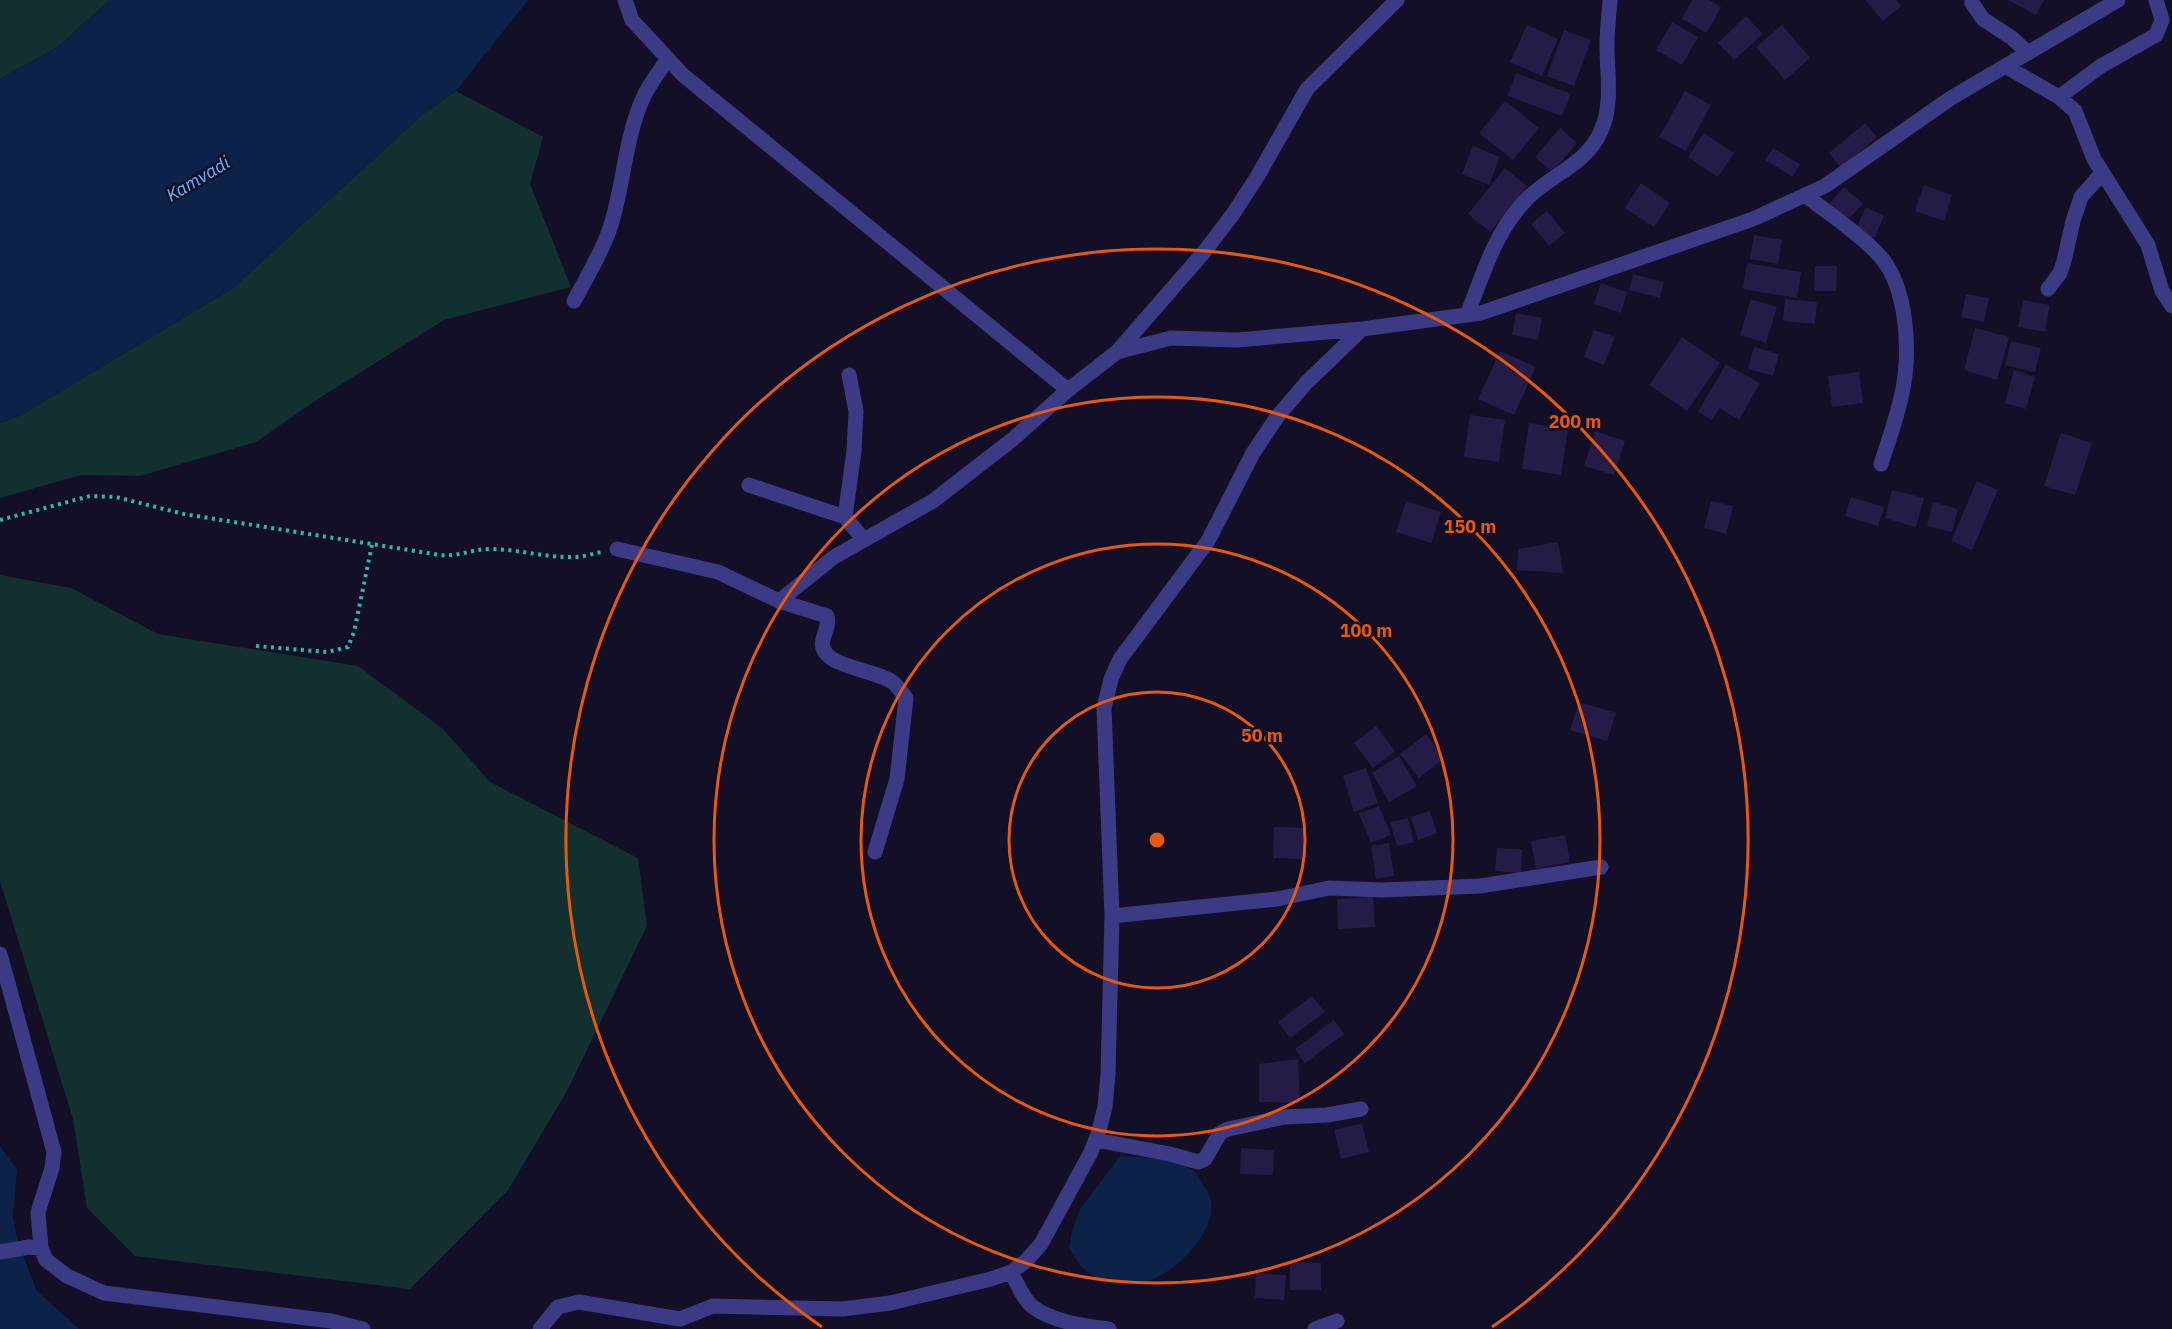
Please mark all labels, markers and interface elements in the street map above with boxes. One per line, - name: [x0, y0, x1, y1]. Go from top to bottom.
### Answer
- water label: Kamvadi: [162, 150, 234, 207]
- text: 200 m: [1549, 410, 1601, 433]
- text: 150 m: [1444, 515, 1496, 538]
- text: 100 m: [1340, 619, 1392, 642]
- text: 50 m: [1241, 724, 1283, 747]
- centre of rings: [1147, 830, 1167, 850]

